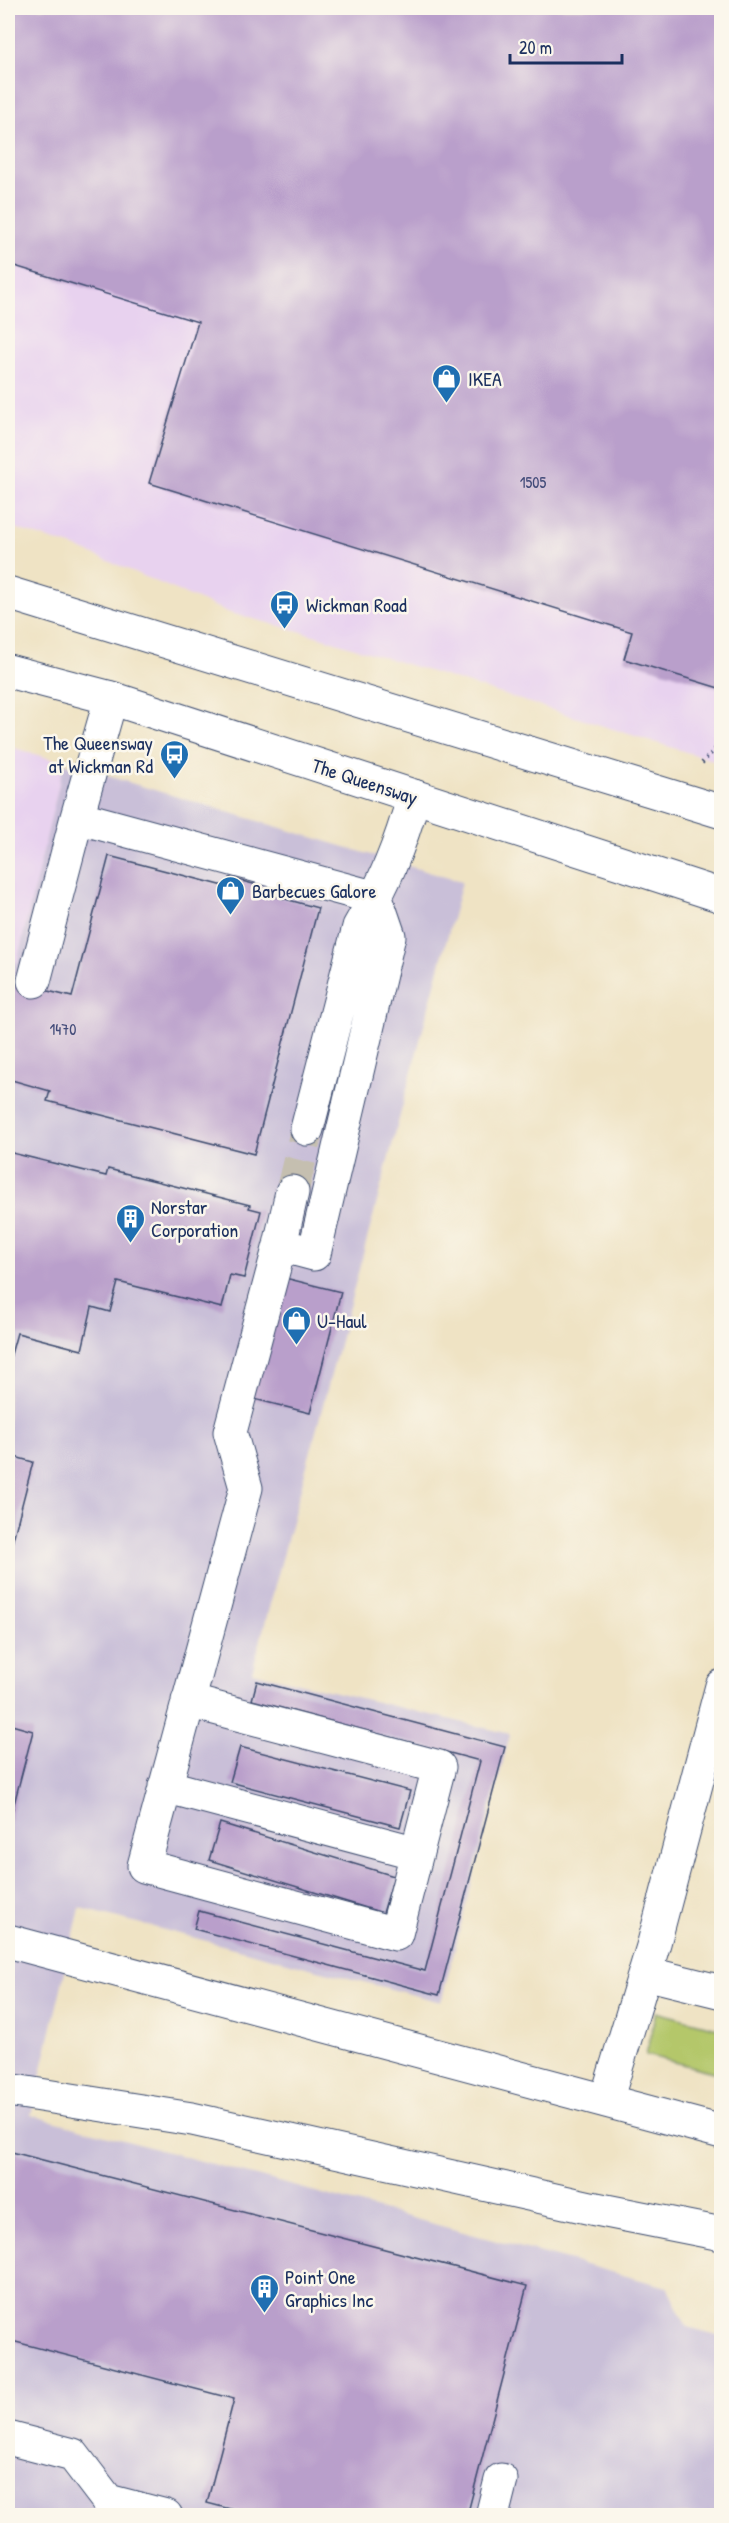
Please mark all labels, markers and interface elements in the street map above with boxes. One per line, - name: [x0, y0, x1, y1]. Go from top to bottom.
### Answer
- scale bar: [510, 27, 622, 65]
- text: 20 m: [519, 35, 552, 60]
- shop icon: IKEA: [431, 362, 463, 404]
- place label: IKEA: [468, 365, 502, 392]
- house number: 1505: [520, 471, 546, 493]
- bus stop icon: Wickman Road: [269, 588, 301, 630]
- place label: Wickman Road: [306, 591, 407, 618]
- place label: The Queensway at Wickman Rd: [43, 729, 153, 779]
- bus stop icon: The Queensway at Wickman Rd: [158, 738, 190, 780]
- street label: The Queensway: [309, 751, 421, 811]
- shop icon: Barbecues Galore: [215, 874, 247, 916]
- place label: Barbecues Galore: [252, 877, 376, 904]
- house number: 1470: [50, 1018, 76, 1040]
- place label: Norstar Corporation: [151, 1193, 238, 1243]
- building icon: Norstar Corporation: [114, 1202, 146, 1244]
- shop icon: U-Haul: [280, 1304, 312, 1346]
- place label: U-Haul: [317, 1307, 367, 1334]
- place label: Point One Graphics Inc: [285, 2263, 373, 2313]
- building icon: Point One Graphics Inc: [248, 2272, 280, 2314]

